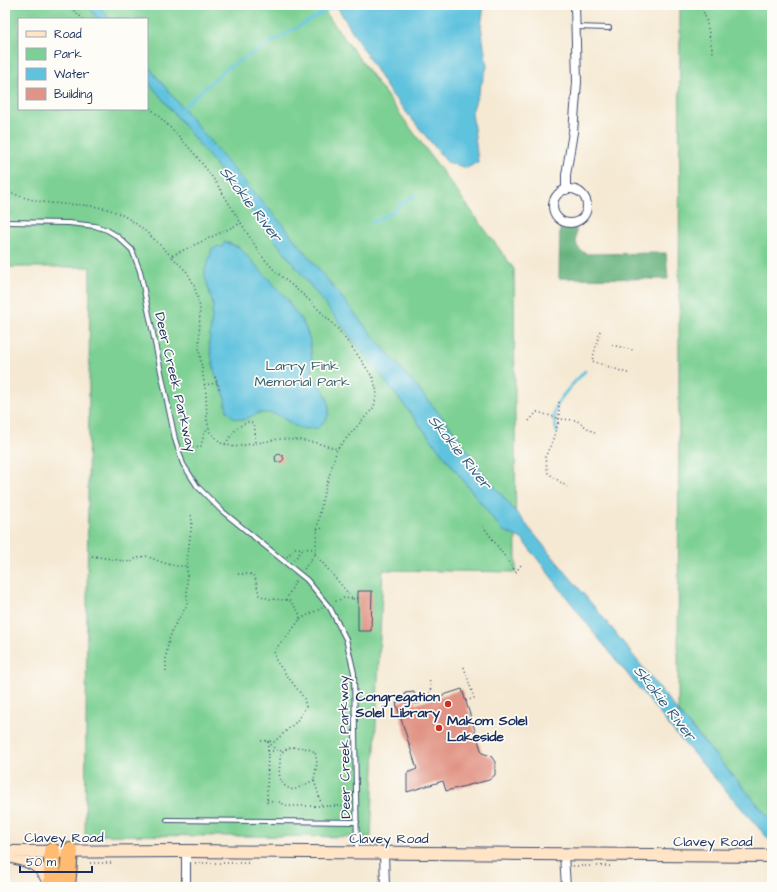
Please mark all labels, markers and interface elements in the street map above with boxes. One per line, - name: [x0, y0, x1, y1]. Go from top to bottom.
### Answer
- legend: [18, 18, 148, 110]
- text: Road: [54, 26, 82, 43]
- text: Park: [54, 46, 82, 63]
- text: Water: [54, 66, 90, 83]
- text: Building: [54, 86, 92, 104]
- water label: Skokie River: [215, 162, 288, 248]
- street label: Deer Creek Parkway: [149, 310, 201, 454]
- park label: Larry Fink Memorial Park: [254, 356, 350, 392]
- water label: Skokie River: [423, 411, 497, 495]
- water label: Skokie River: [629, 661, 702, 747]
- street label: Deer Creek Parkway: [334, 675, 356, 819]
- place label: Congregation Solel Library: [355, 687, 440, 723]
- marker: Congregation Solel Library: [443, 699, 453, 709]
- place label: Makom Solel Lakeside: [447, 711, 528, 747]
- marker: Makom Solel Lakeside: [434, 723, 444, 733]
- street label: Clavey Road: [24, 828, 104, 848]
- street label: Clavey Road: [349, 829, 429, 849]
- street label: Clavey Road: [673, 832, 753, 852]
- scale bar: [20, 848, 92, 874]
- text: 50 m: [26, 854, 57, 871]

